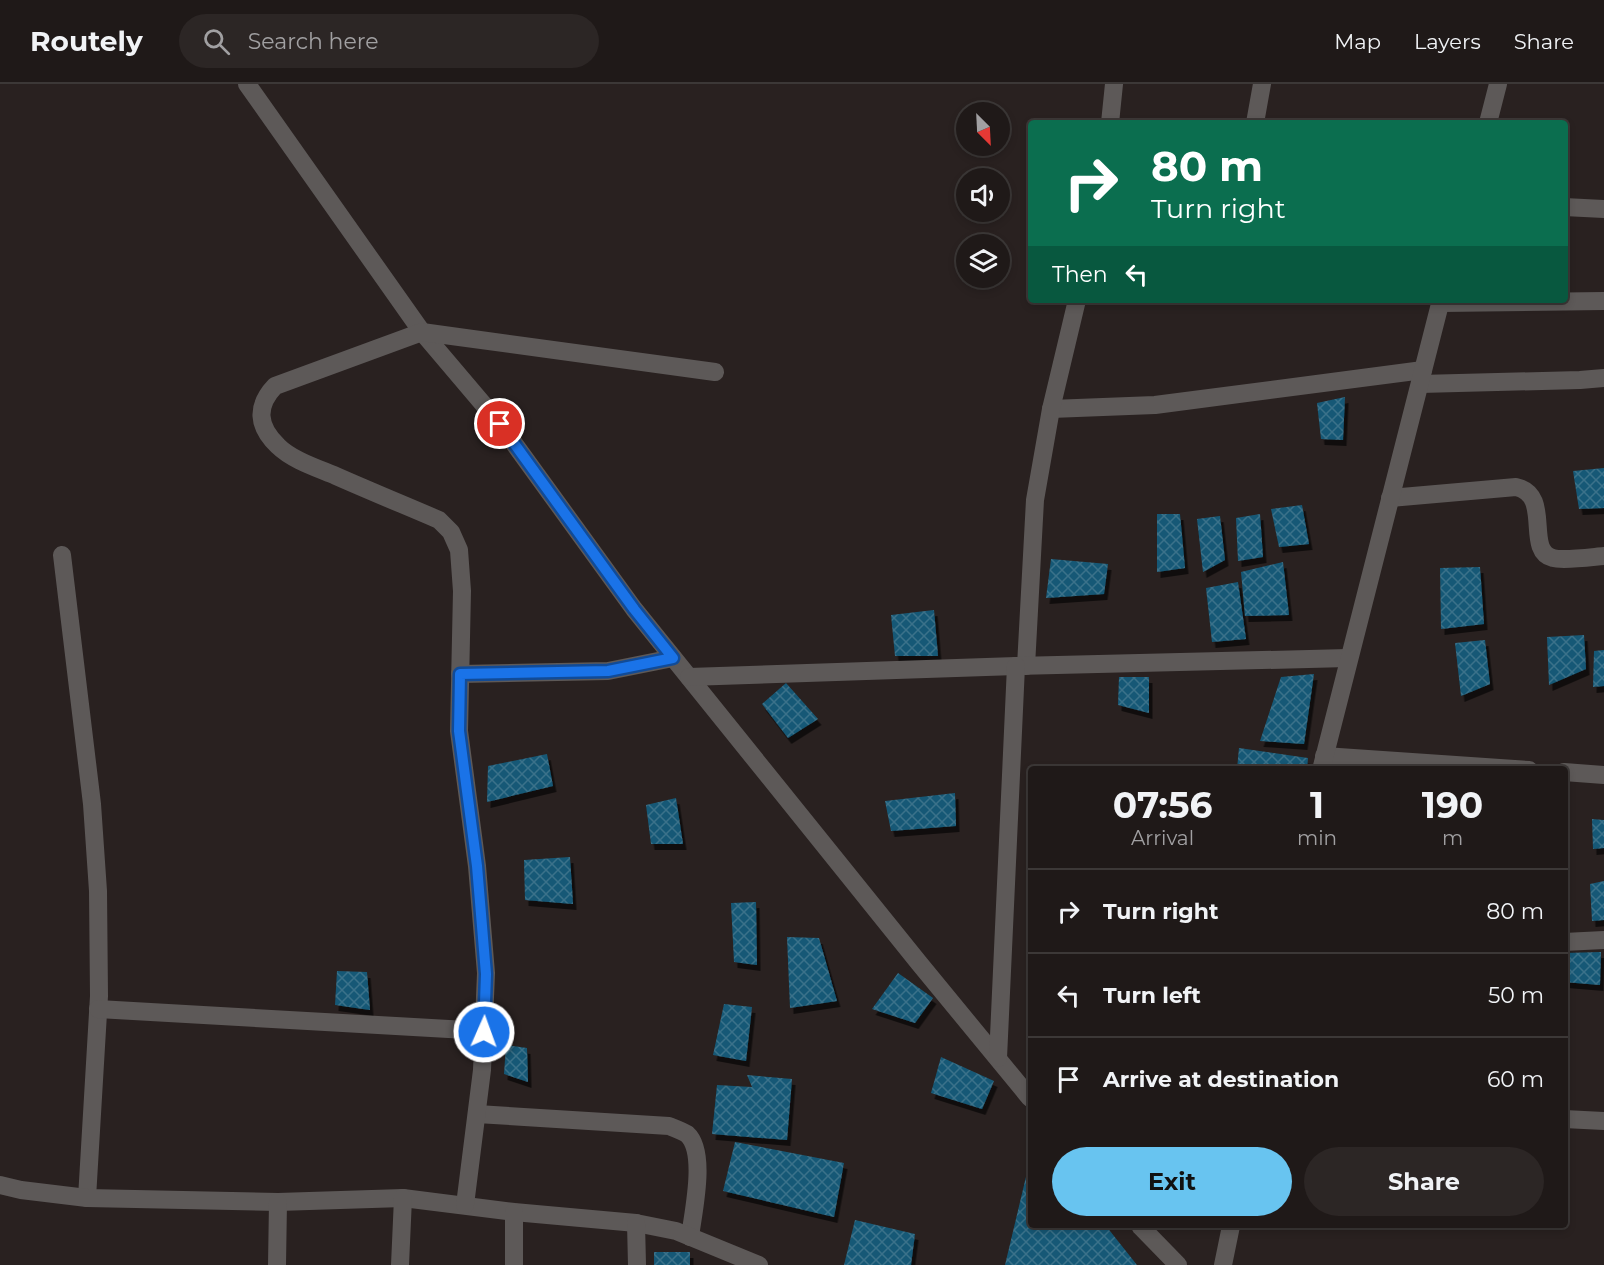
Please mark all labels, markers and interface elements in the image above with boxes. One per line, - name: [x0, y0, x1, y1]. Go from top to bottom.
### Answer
- search box: [179, 14, 599, 68]
- text: Routely: [30, 24, 143, 58]
- icon: search: [200, 25, 233, 58]
- text: Search here: [248, 28, 379, 55]
- text: Map: [1334, 29, 1381, 54]
- text: Layers: [1414, 29, 1481, 54]
- text: Share: [1514, 29, 1574, 54]
- north arrow: [956, 102, 1010, 156]
- map controls: [956, 102, 1010, 288]
- text: 80 m: [1151, 140, 1263, 192]
- icon: right: [1052, 144, 1130, 222]
- button: sound: [956, 168, 1010, 222]
- text: Turn right: [1151, 192, 1286, 225]
- button: layers: [956, 234, 1010, 288]
- icon: left: [1120, 258, 1153, 291]
- text: Then: [1052, 261, 1108, 288]
- pin: [474, 398, 525, 449]
- icon: arrive: [483, 407, 516, 440]
- text: 07:56: [1113, 783, 1212, 827]
- text: 1: [1310, 783, 1324, 827]
- text: 190: [1422, 783, 1483, 827]
- text: Arrival: [1131, 826, 1194, 850]
- text: min: [1297, 826, 1337, 850]
- text: m: [1442, 826, 1463, 850]
- icon: right: [1052, 895, 1085, 928]
- text: Turn right: [1103, 898, 1218, 925]
- text: 80 m: [1486, 898, 1544, 925]
- icon: left: [1052, 979, 1085, 1012]
- text: Turn left: [1103, 982, 1201, 1009]
- text: 50 m: [1488, 982, 1544, 1009]
- position arrow: [452, 1000, 516, 1064]
- icon: arrive: [1052, 1063, 1085, 1096]
- text: Arrive at destination: [1103, 1066, 1339, 1093]
- text: 60 m: [1487, 1066, 1544, 1093]
- button: Exit: [1052, 1147, 1292, 1216]
- button: Share: [1304, 1147, 1544, 1216]

